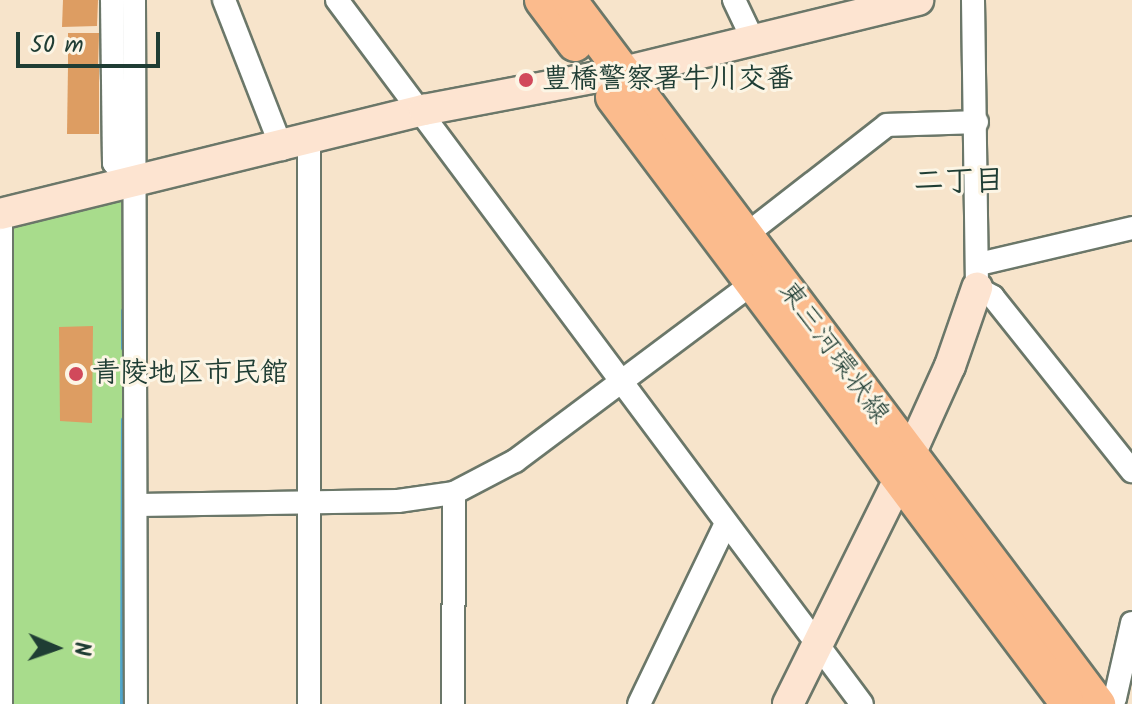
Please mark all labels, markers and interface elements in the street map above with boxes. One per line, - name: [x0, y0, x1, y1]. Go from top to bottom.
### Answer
- scale bar: [20, 16, 164, 66]
- text: 50 m: [30, 26, 84, 65]
- place label: 豊橋警察署牛川交番: [542, 63, 794, 97]
- marker: 豊橋警察署牛川交番: [517, 71, 535, 89]
- district label: 二丁目: [914, 164, 1004, 200]
- street label: 東三河環状線: [770, 275, 896, 431]
- place label: 青陵地区市民館: [92, 357, 288, 391]
- marker: 青陵地区市民館: [67, 365, 85, 383]
- north arrow: [16, 608, 96, 688]
- text: N: [63, 641, 98, 656]

